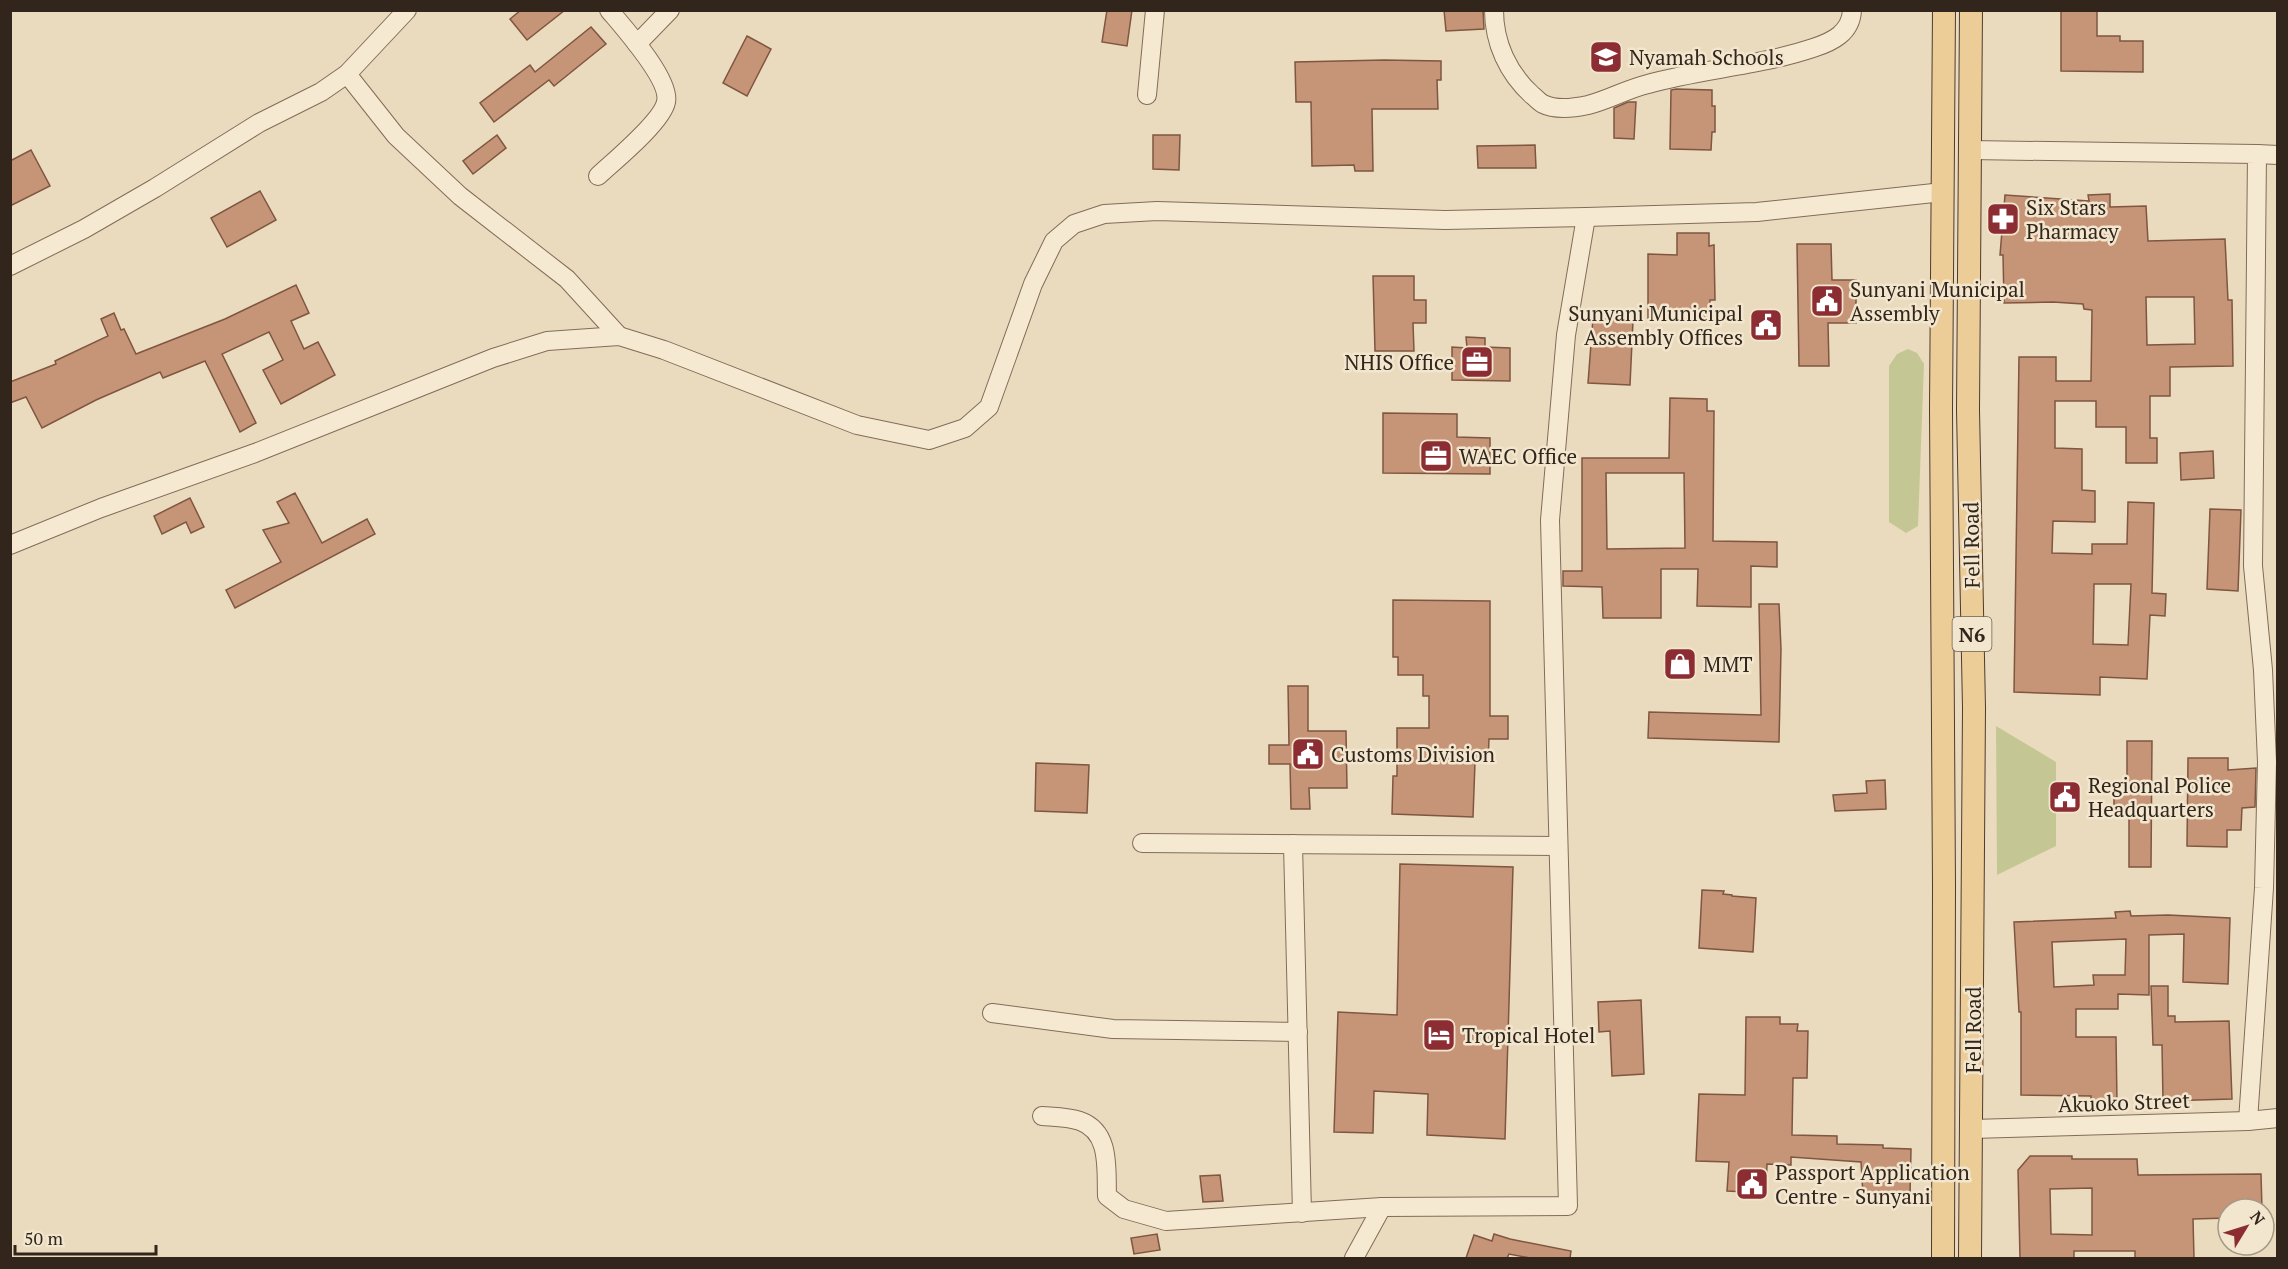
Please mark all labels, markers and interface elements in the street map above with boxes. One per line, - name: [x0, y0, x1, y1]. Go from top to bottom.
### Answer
- school or university icon: Nyamah Schools: [1588, 39, 1624, 75]
- place label: Nyamah Schools: [1629, 43, 1784, 71]
- place label: Six Stars Pharmacy: [2026, 193, 2119, 245]
- pharmacy icon: Six Stars Pharmacy: [1985, 201, 2021, 237]
- place label: Sunyani Municipal Assembly: [1850, 275, 2025, 327]
- public building icon: Sunyani Municipal Assembly: [1809, 283, 1845, 319]
- place label: Sunyani Municipal Assembly Offices: [1568, 299, 1743, 351]
- public building icon: Sunyani Municipal Assembly Offices: [1748, 307, 1784, 343]
- office icon: NHIS Office: [1459, 344, 1495, 380]
- place label: NHIS Office: [1344, 348, 1454, 376]
- office icon: WAEC Office: [1418, 438, 1454, 474]
- place label: WAEC Office: [1459, 442, 1577, 470]
- street label: Fell Road: [1956, 501, 1986, 589]
- road number: N6: [1952, 617, 1992, 651]
- shop icon: MMT: [1662, 646, 1698, 682]
- place label: MMT: [1703, 650, 1752, 678]
- public building icon: Customs Division: [1290, 736, 1326, 772]
- place label: Customs Division: [1331, 740, 1496, 768]
- place label: Regional Police Headquarters: [2088, 771, 2231, 823]
- public building icon: Regional Police Headquarters: [2047, 779, 2083, 815]
- street label: Fell Road: [1959, 986, 1987, 1073]
- hotel icon: Tropical Hotel: [1421, 1017, 1457, 1053]
- place label: Tropical Hotel: [1462, 1021, 1595, 1049]
- street label: Akuoko Street: [2057, 1086, 2191, 1118]
- place label: Passport Application Centre - Sunyani: [1775, 1158, 1970, 1210]
- public building icon: Passport Application Centre - Sunyani: [1734, 1166, 1770, 1202]
- north arrow: [2216, 1197, 2276, 1257]
- text: N: [2245, 1206, 2270, 1229]
- scale bar: [15, 1218, 156, 1256]
- text: 50 m: [24, 1226, 64, 1250]

